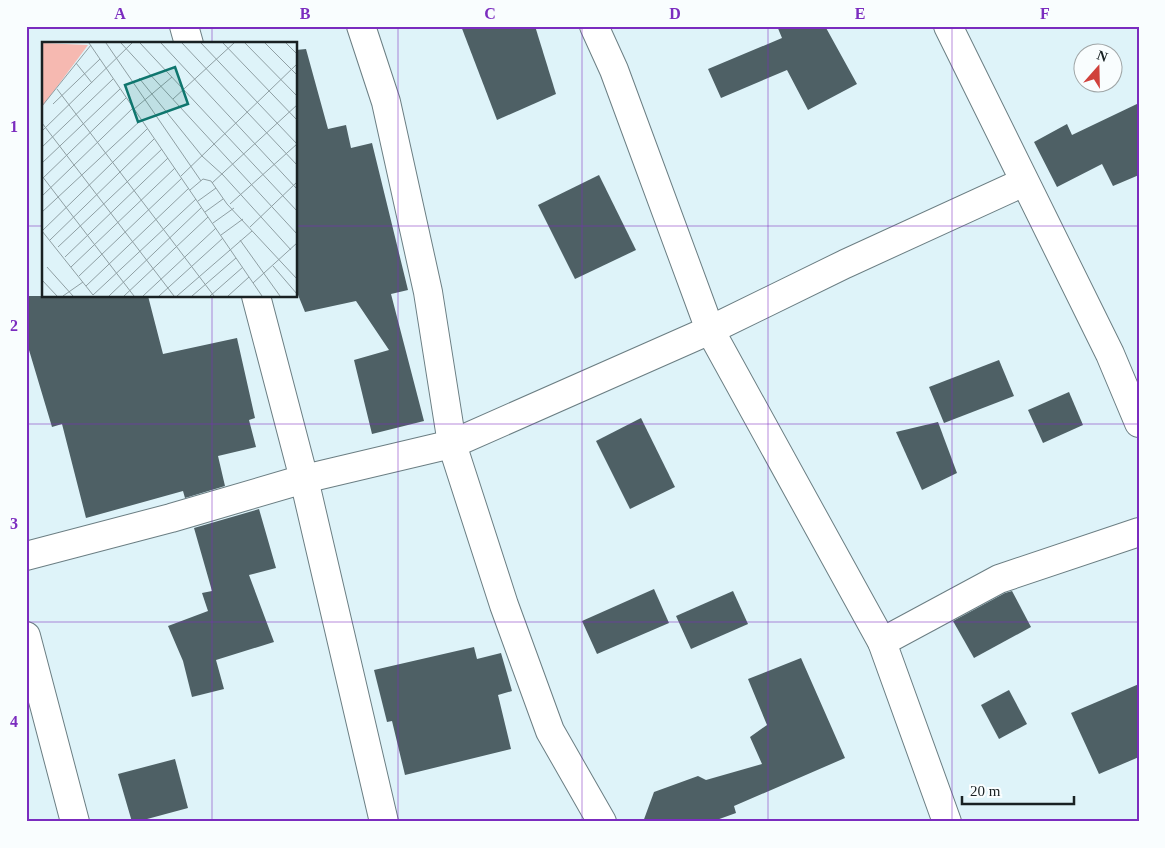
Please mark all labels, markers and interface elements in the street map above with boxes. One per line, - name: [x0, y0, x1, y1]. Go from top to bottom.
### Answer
- text: A: [114, 5, 126, 22]
- text: B: [300, 5, 311, 22]
- text: C: [484, 5, 496, 22]
- text: D: [669, 5, 681, 22]
- text: E: [855, 5, 865, 22]
- text: F: [1040, 5, 1050, 22]
- inset map: [42, 42, 298, 298]
- north arrow: [1072, 42, 1122, 92]
- text: N: [1095, 47, 1110, 65]
- text: 1: [10, 118, 18, 135]
- text: 2: [10, 317, 18, 334]
- text: 3: [10, 515, 18, 532]
- text: 4: [10, 713, 18, 730]
- scale bar: [962, 773, 1075, 805]
- text: 20 m: [970, 783, 1001, 799]

